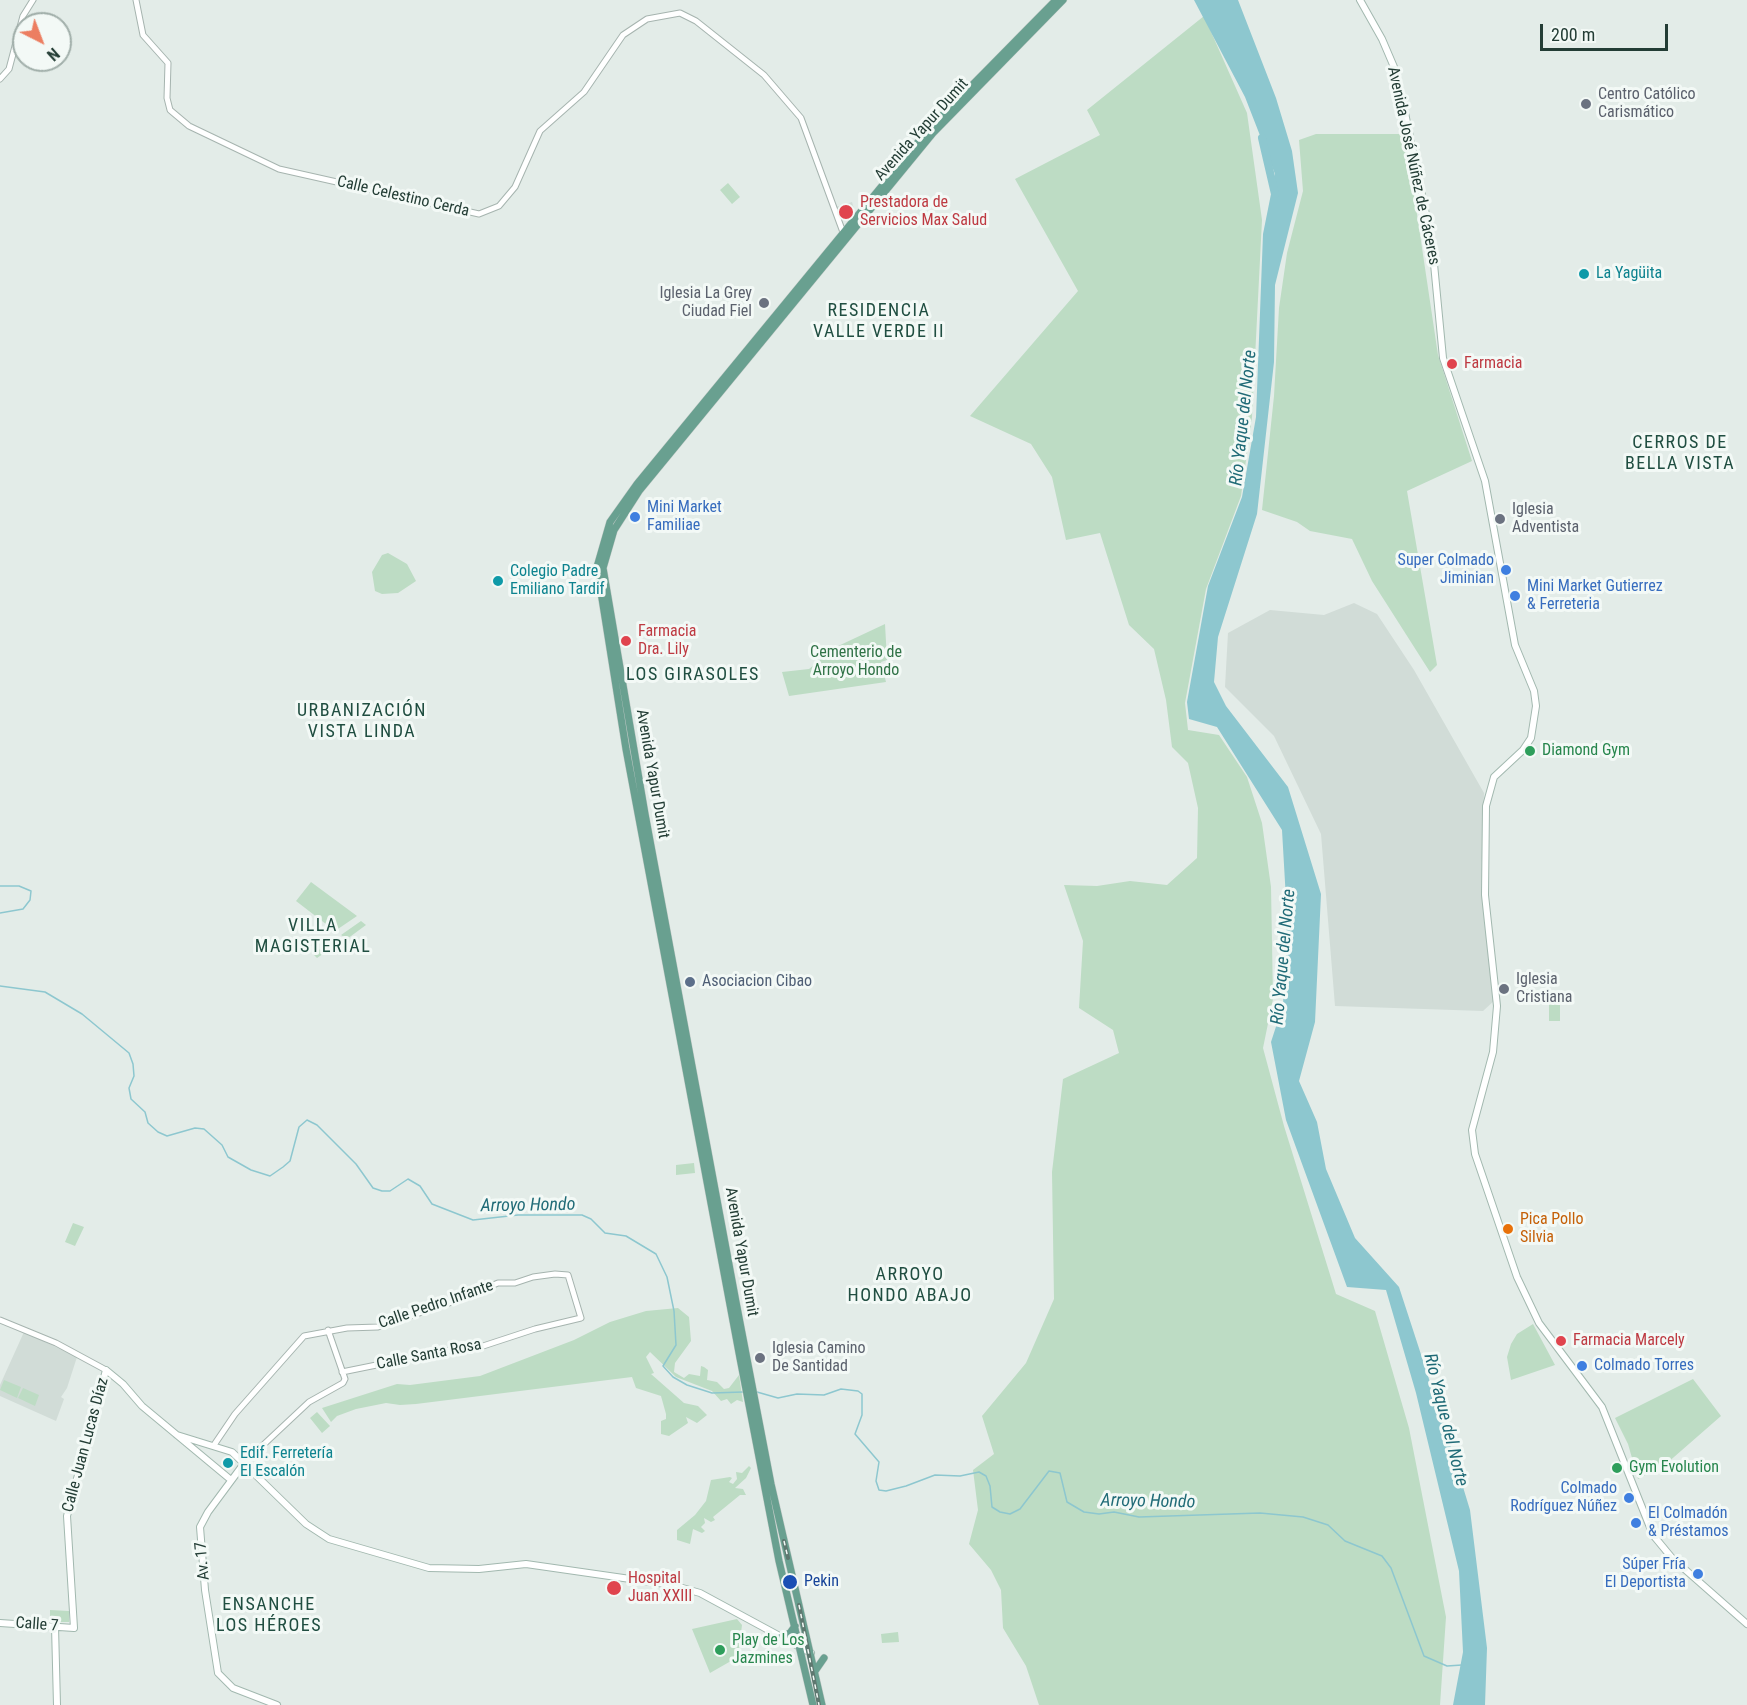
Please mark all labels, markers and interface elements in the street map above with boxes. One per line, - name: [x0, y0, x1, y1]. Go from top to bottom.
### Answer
- north arrow: [12, 12, 72, 72]
- scale bar: [1543, 12, 1670, 50]
- text: 200 m: [1551, 24, 1595, 45]
- text: N: [43, 44, 63, 65]
- street label: Avenida José Núñez de Cáceres: [1383, 65, 1443, 267]
- street label: Avenida Yapur Dumit: [871, 75, 973, 185]
- place label: Centro Católico Carismático: [1598, 85, 1696, 123]
- marker: Centro Católico Carismático: [1579, 97, 1593, 111]
- street label: Calle Celestino Cerda: [335, 172, 471, 222]
- place label: Prestadora de Servicios Max Salud: [860, 193, 987, 231]
- marker: Prestadora de Servicios Max Salud: [837, 203, 855, 221]
- place label: La Yagüita: [1596, 264, 1662, 284]
- marker: La Yagüita: [1577, 267, 1591, 281]
- place label: Iglesia La Grey Ciudad Fiel: [659, 284, 752, 322]
- marker: Iglesia La Grey Ciudad Fiel: [757, 296, 771, 310]
- district label: RESIDENCIA VALLE VERDE II: [813, 300, 945, 342]
- water label: Río Yaque del Norte: [1226, 349, 1262, 487]
- place label: Farmacia: [1464, 354, 1522, 374]
- marker: Farmacia: [1445, 357, 1459, 371]
- district label: CERROS DE BELLA VISTA: [1625, 432, 1735, 474]
- place label: Mini Market Familiae: [647, 498, 722, 536]
- place label: Iglesia Adventista: [1512, 500, 1579, 538]
- marker: Mini Market Familiae: [628, 510, 642, 524]
- marker: Iglesia Adventista: [1493, 512, 1507, 526]
- place label: Super Colmado Jiminian: [1398, 551, 1494, 589]
- place label: Colegio Padre Emiliano Tardif: [510, 562, 605, 600]
- marker: Super Colmado Jiminian: [1499, 563, 1513, 577]
- marker: Colegio Padre Emiliano Tardif: [491, 574, 505, 588]
- place label: Mini Market Gutierrez & Ferreteria: [1527, 577, 1663, 615]
- marker: Mini Market Gutierrez & Ferreteria: [1508, 589, 1522, 603]
- place label: Farmacia Dra. Lily: [638, 622, 696, 660]
- marker: Farmacia Dra. Lily: [619, 634, 633, 648]
- park label: Cementerio de Arroyo Hondo: [810, 643, 902, 681]
- district label: LOS GIRASOLES: [626, 664, 760, 686]
- district label: URBANIZACIÓN VISTA LINDA: [297, 700, 427, 742]
- street label: Avenida Yapur Dumit: [631, 708, 673, 840]
- place label: Diamond Gym: [1542, 741, 1630, 761]
- marker: Diamond Gym: [1523, 744, 1537, 758]
- water label: Río Yaque del Norte: [1267, 888, 1301, 1026]
- district label: VILLA MAGISTERIAL: [255, 915, 371, 958]
- place label: Iglesia Cristiana: [1516, 970, 1572, 1008]
- place label: Asociacion Cibao: [702, 972, 812, 992]
- marker: Asociacion Cibao: [683, 975, 697, 989]
- marker: Iglesia Cristiana: [1497, 982, 1511, 996]
- street label: Avenida Yapur Dumit: [720, 1186, 762, 1318]
- water label: Arroyo Hondo: [481, 1194, 575, 1218]
- place label: Pica Pollo Silvia: [1520, 1210, 1583, 1248]
- marker: Pica Pollo Silvia: [1501, 1222, 1515, 1236]
- district label: ARROYO HONDO ABAJO: [848, 1264, 972, 1306]
- street label: Calle Pedro Infante: [376, 1276, 496, 1334]
- place label: Farmacia Marcely: [1573, 1331, 1685, 1351]
- marker: Farmacia Marcely: [1554, 1334, 1568, 1348]
- street label: Calle Santa Rosa: [375, 1335, 483, 1375]
- place label: Iglesia Camino De Santidad: [772, 1339, 866, 1377]
- marker: Iglesia Camino De Santidad: [753, 1351, 767, 1365]
- water label: Río Yaque del Norte: [1418, 1351, 1472, 1489]
- place label: Colmado Torres: [1594, 1356, 1694, 1376]
- marker: Colmado Torres: [1575, 1359, 1589, 1373]
- street label: Calle Juan Lucas Díaz: [59, 1376, 113, 1514]
- place label: Edif. Ferretería El Escalón: [240, 1444, 333, 1482]
- marker: Edif. Ferretería El Escalón: [221, 1456, 235, 1470]
- place label: Gym Evolution: [1629, 1458, 1719, 1478]
- marker: Gym Evolution: [1610, 1461, 1624, 1475]
- place label: Colmado Rodríguez Núñez: [1510, 1479, 1617, 1517]
- water label: Arroyo Hondo: [1101, 1490, 1195, 1514]
- marker: Colmado Rodríguez Núñez: [1622, 1491, 1636, 1505]
- place label: El Colmadón & Préstamos: [1648, 1504, 1729, 1542]
- marker: El Colmadón & Préstamos: [1629, 1516, 1643, 1530]
- street label: Av. 17: [192, 1541, 214, 1581]
- place label: Súper Fría El Deportista: [1605, 1555, 1686, 1593]
- marker: Súper Fría El Deportista: [1691, 1567, 1705, 1581]
- place label: Hospital Juan XXIII: [628, 1569, 692, 1607]
- place label: Pekin: [804, 1572, 839, 1592]
- marker: Pekin: [781, 1573, 799, 1591]
- marker: Hospital Juan XXIII: [605, 1579, 623, 1597]
- district label: ENSANCHE LOS HÉROES: [216, 1594, 322, 1636]
- street label: Calle 7: [15, 1614, 59, 1636]
- place label: Play de Los Jazmines: [732, 1631, 804, 1669]
- marker: Play de Los Jazmines: [713, 1643, 727, 1657]

